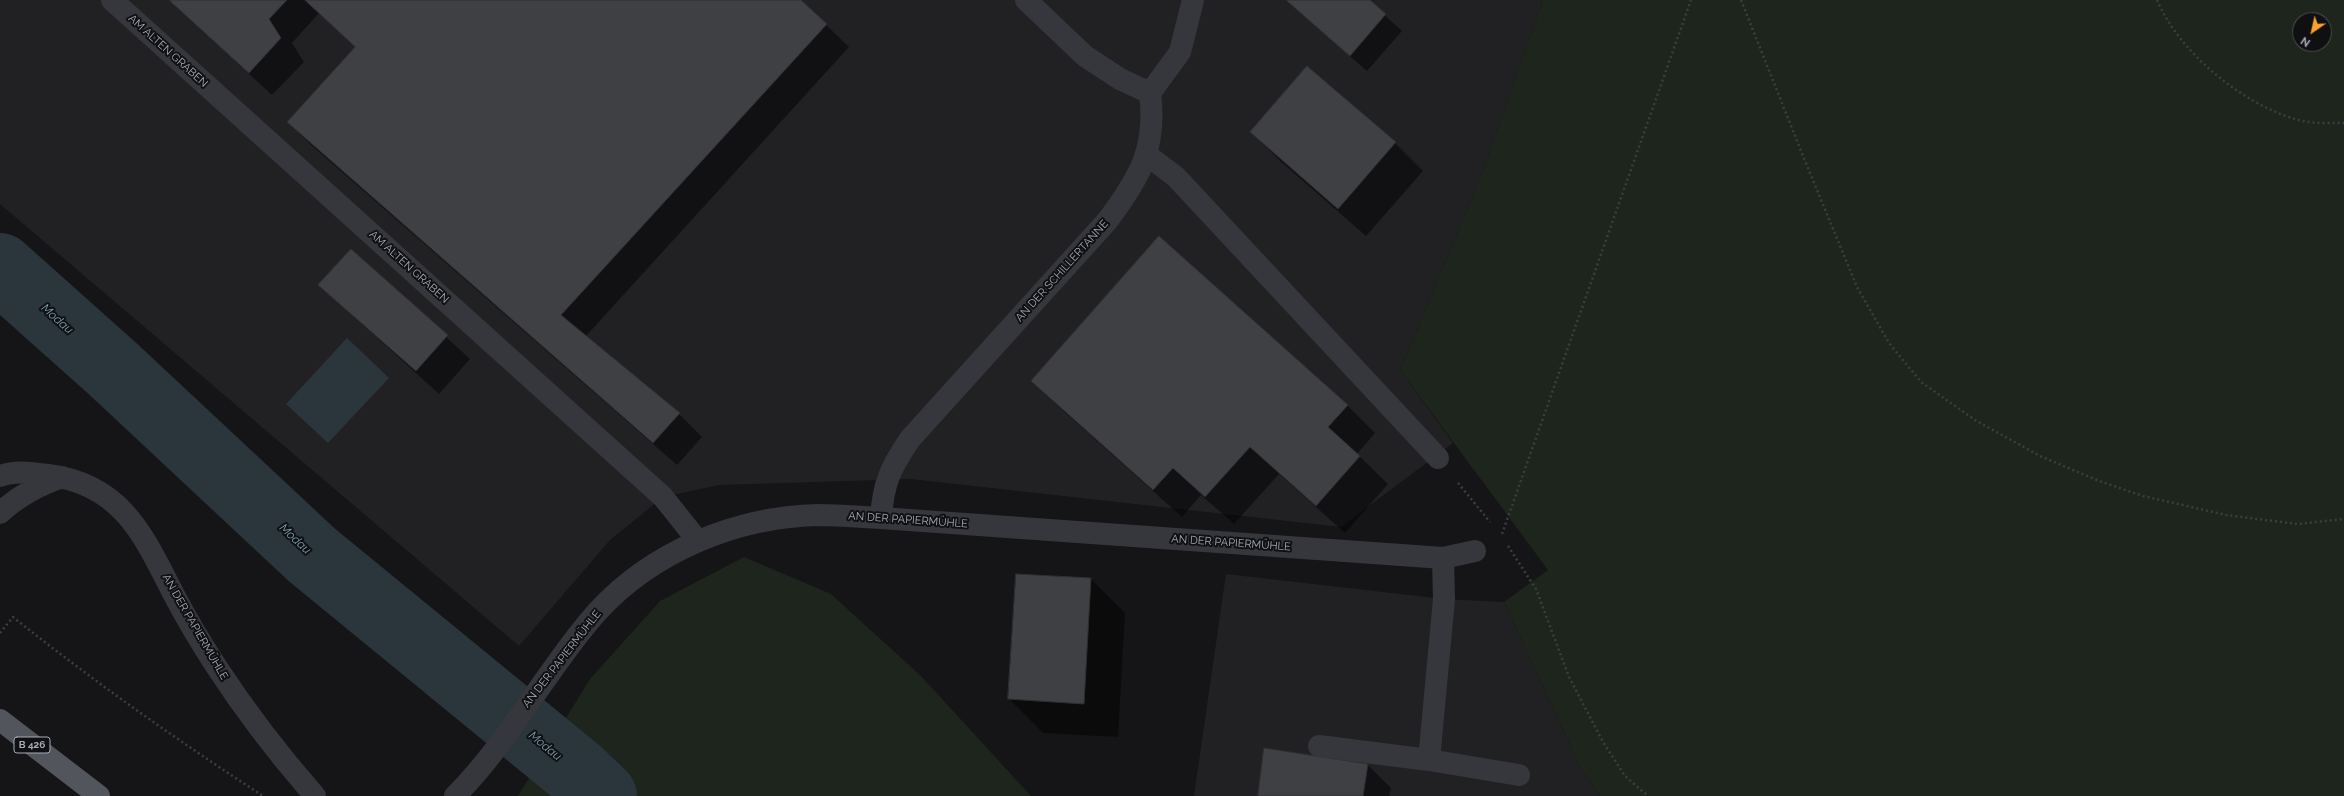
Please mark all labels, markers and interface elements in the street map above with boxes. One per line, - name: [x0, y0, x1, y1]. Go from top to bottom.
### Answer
- street label: AM ALTEN GRABEN: [126, 12, 210, 90]
- north arrow: [2292, 12, 2332, 52]
- text: N: [2298, 34, 2313, 49]
- street label: AN DER SCHILLERTANNE: [1013, 218, 1111, 324]
- street label: AM ALTEN GRABEN: [367, 228, 451, 306]
- water label: Modau: [38, 301, 76, 337]
- street label: AN DER PAPIERMÜHLE: [848, 509, 968, 531]
- water label: Modau: [276, 521, 314, 557]
- street label: AN DER PAPIERMÜHLE: [1171, 532, 1291, 554]
- street label: AN DER PAPIERMÜHLE: [159, 572, 231, 682]
- street label: AN DER PAPIERMÜHLE: [520, 608, 604, 710]
- water label: Modau: [526, 728, 564, 764]
- road number: B 426: [14, 737, 50, 753]

